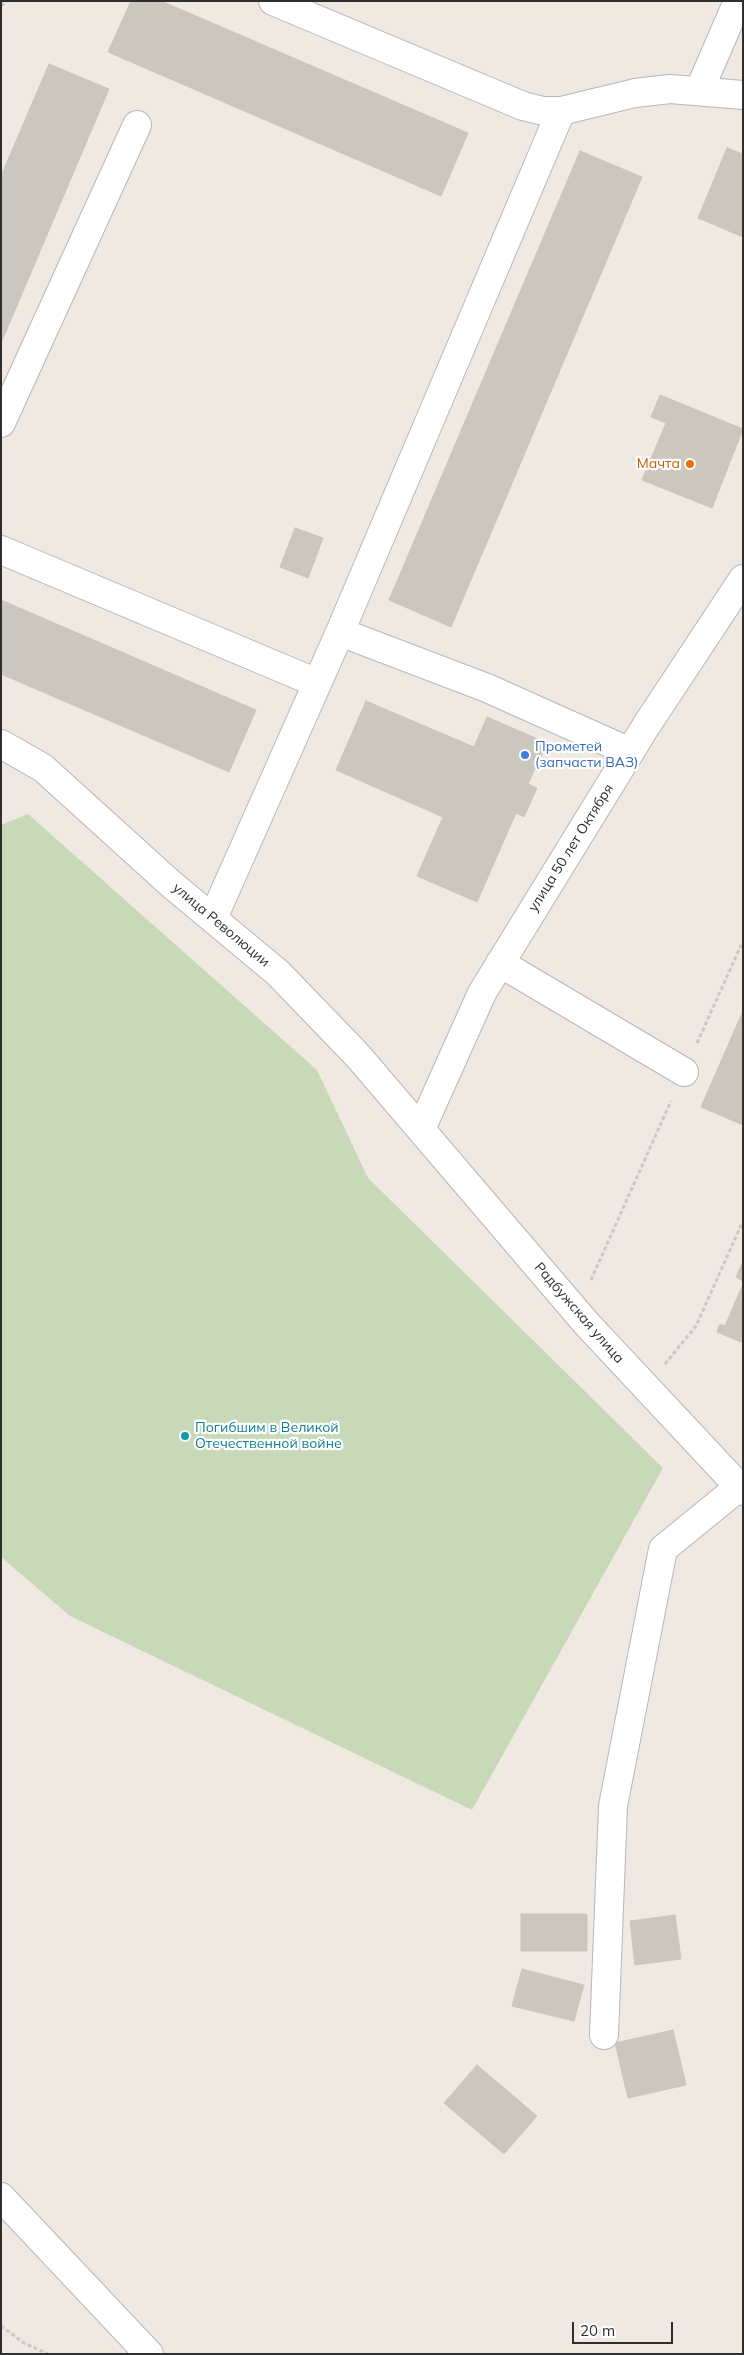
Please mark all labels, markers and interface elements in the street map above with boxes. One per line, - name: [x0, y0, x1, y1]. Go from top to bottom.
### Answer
- place label: Мачта: [637, 456, 680, 472]
- marker: Мачта: [684, 458, 696, 470]
- place label: Прометей (запчасти ВАЗ): [535, 739, 639, 772]
- marker: Прометей (запчасти ВАЗ): [519, 749, 531, 761]
- street label: улица 50 лет Октября: [525, 781, 617, 915]
- street label: улица Революции: [169, 880, 273, 970]
- street label: Радбужская улица: [531, 1259, 627, 1367]
- place label: Погибшим в Великой Отечественной войне: [195, 1420, 342, 1452]
- marker: Погибшим в Великой Отечественной войне: [179, 1430, 191, 1442]
- scale bar: [574, 2312, 675, 2344]
- text: 20 m: [580, 2321, 615, 2340]

